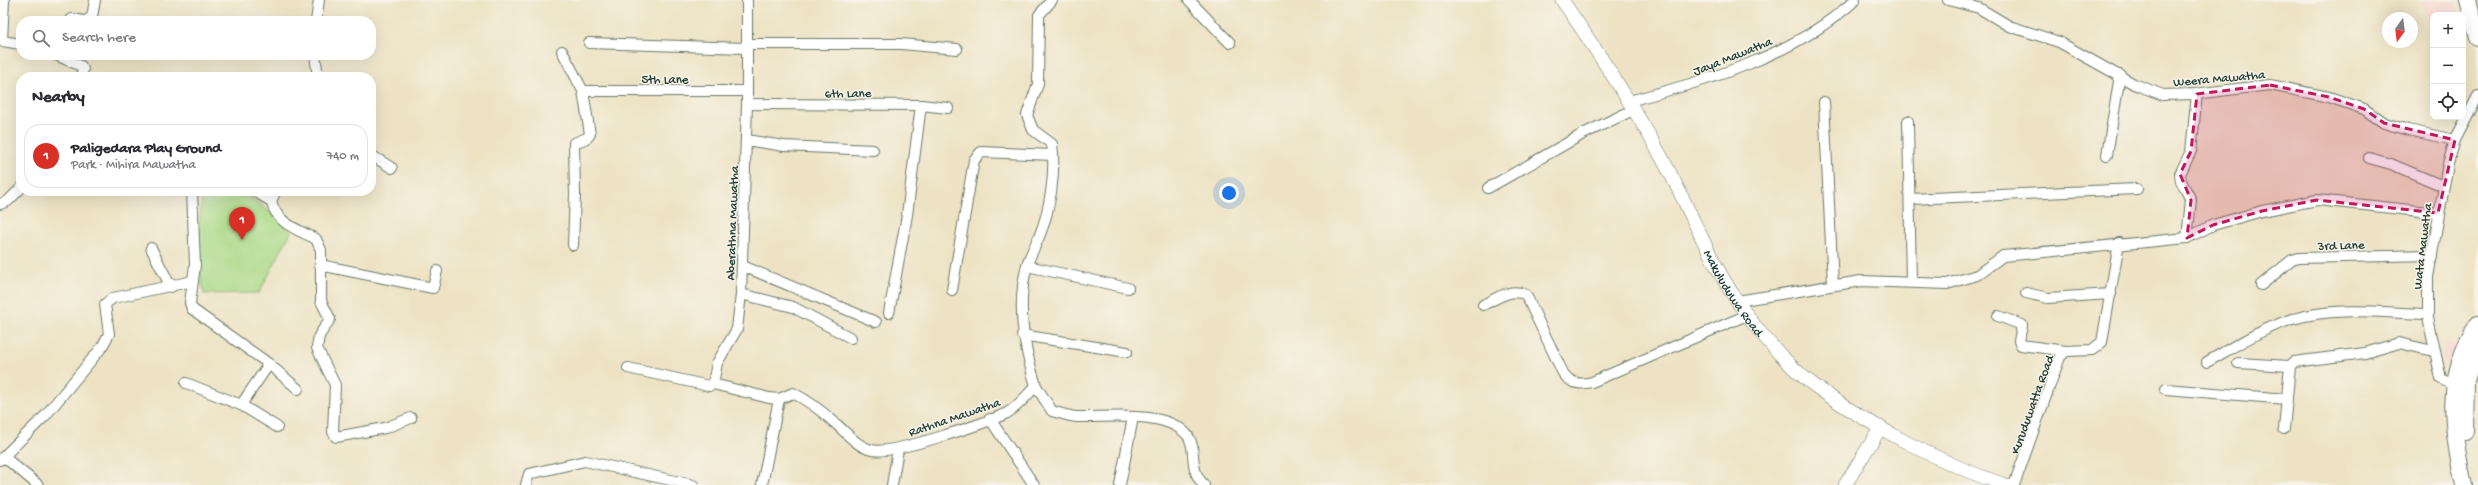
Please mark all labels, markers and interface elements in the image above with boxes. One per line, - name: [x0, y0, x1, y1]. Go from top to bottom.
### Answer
- north arrow: [2382, 12, 2418, 48]
- map controls: [2430, 12, 2466, 120]
- button: +: [2430, 12, 2466, 48]
- search box: [16, 16, 376, 60]
- icon: search: [30, 27, 52, 49]
- text: Search here: [62, 29, 136, 47]
- street label: Jaya Mawatha: [1691, 34, 1775, 80]
- button: −: [2430, 48, 2466, 84]
- street label: Weera Mawatha: [2173, 68, 2267, 91]
- street label: 5th Lane: [641, 73, 689, 88]
- button: locate: [2430, 84, 2466, 120]
- street label: 6th Lane: [825, 87, 872, 102]
- text: Nearby: [32, 88, 85, 108]
- text: Paligedara Play Ground: [71, 140, 221, 158]
- text: 1: [43, 149, 49, 164]
- text: 740 m: [326, 149, 359, 164]
- text: Park · Mihira Mawatha: [71, 158, 196, 173]
- street label: Aberathna Mawatha: [724, 165, 743, 281]
- your location: [1219, 183, 1239, 203]
- street label: Wata Mawatha: [2411, 201, 2436, 290]
- pin: 1: [229, 207, 255, 240]
- street label: 3rd Lane: [2316, 238, 2365, 255]
- street label: Makuluduwa Road: [1699, 248, 1766, 341]
- street label: Kuruduwatta Road: [2008, 352, 2059, 456]
- street label: Rathna Mawatha: [907, 395, 1003, 441]

